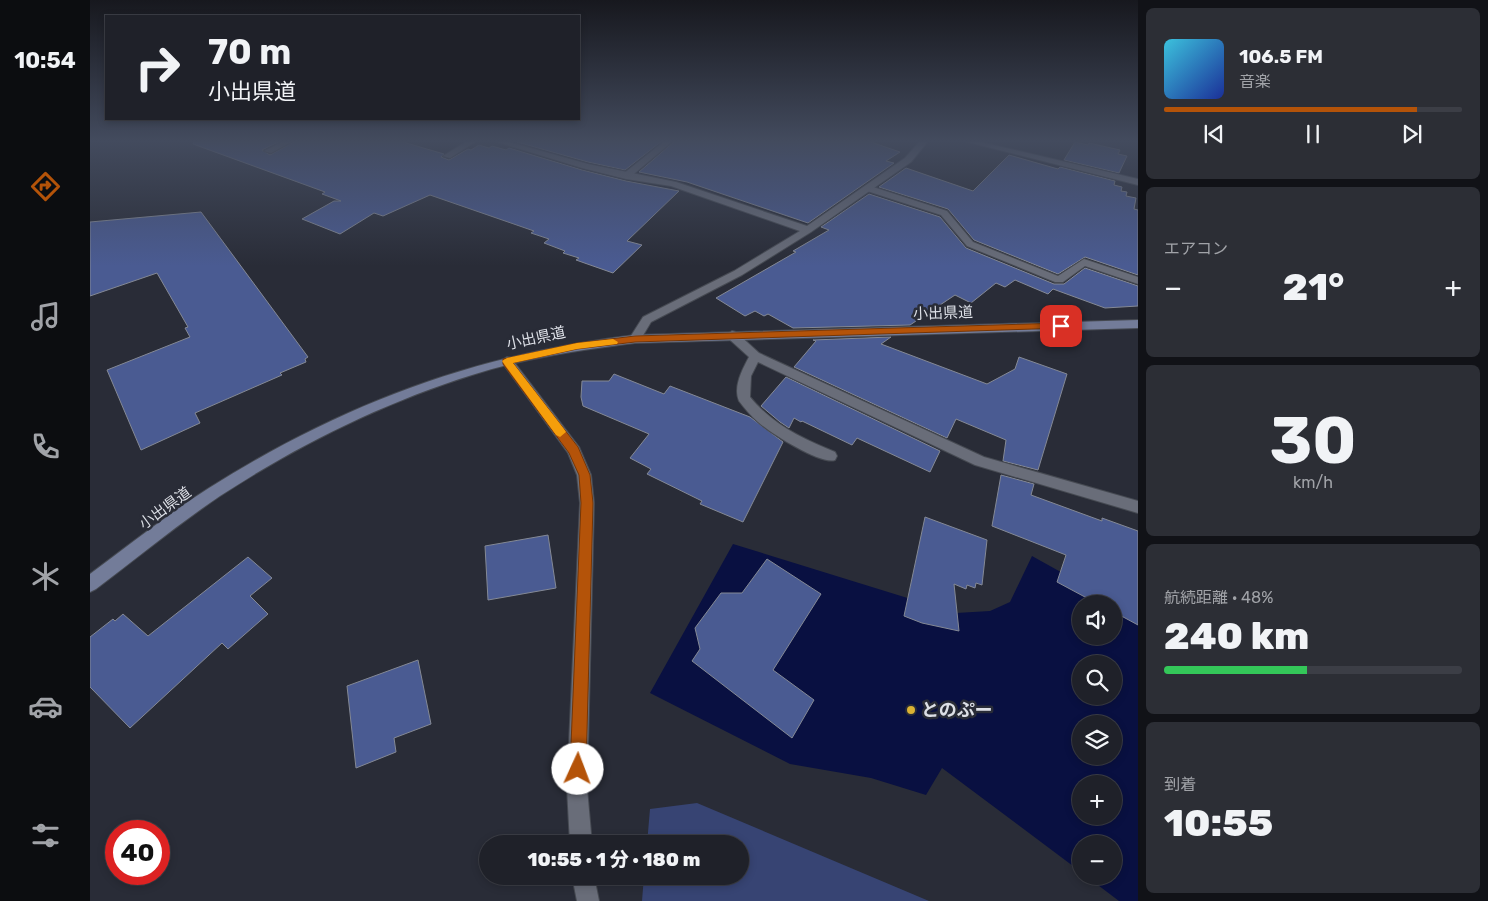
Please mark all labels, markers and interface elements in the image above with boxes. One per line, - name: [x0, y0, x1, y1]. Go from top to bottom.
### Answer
- text: 70 m: [208, 31, 291, 73]
- icon: right: [125, 35, 190, 100]
- text: 106.5 FM: [1239, 45, 1323, 68]
- text: 10:54: [14, 47, 76, 74]
- text: 音楽: [1239, 72, 1271, 91]
- text: 小出県道: [208, 78, 296, 105]
- icon: previous: [1200, 120, 1228, 148]
- icon: pause: [1299, 120, 1327, 148]
- icon: next: [1398, 120, 1426, 148]
- icon: directions: [28, 169, 63, 204]
- text: エアコン: [1164, 239, 1228, 258]
- text: 21°: [1283, 264, 1344, 310]
- text: −: [1164, 271, 1182, 304]
- text: +: [1445, 271, 1462, 304]
- icon: music: [28, 299, 63, 334]
- street label: 小出県道: [913, 303, 973, 323]
- pin: [1040, 305, 1082, 347]
- icon: arrive: [1047, 312, 1075, 340]
- street label: 小出県道: [505, 323, 567, 353]
- text: 30: [1269, 402, 1357, 479]
- icon: phone: [28, 429, 63, 464]
- text: km/h: [1293, 473, 1333, 492]
- street label: 小出県道: [135, 483, 195, 533]
- icon: climate: [28, 559, 63, 594]
- text: 航続距離 · 48%: [1164, 588, 1273, 607]
- map controls: [1072, 595, 1122, 885]
- button: sound: [1072, 595, 1122, 645]
- text: 240 km: [1164, 613, 1309, 659]
- button: search: [1072, 655, 1122, 705]
- icon: car: [28, 689, 63, 724]
- place label: とのぷー: [921, 699, 993, 721]
- marker: とのぷー: [905, 704, 917, 716]
- button: layers: [1072, 715, 1122, 765]
- position arrow: [551, 742, 603, 794]
- button: +: [1072, 775, 1122, 825]
- text: 到着: [1164, 775, 1196, 794]
- text: 10:55: [1164, 800, 1273, 846]
- icon: filters: [28, 818, 63, 853]
- speed limit sign: 40: [105, 820, 170, 885]
- button: −: [1072, 835, 1122, 885]
- text: 10:55 · 1 分 · 180 m: [528, 848, 700, 871]

